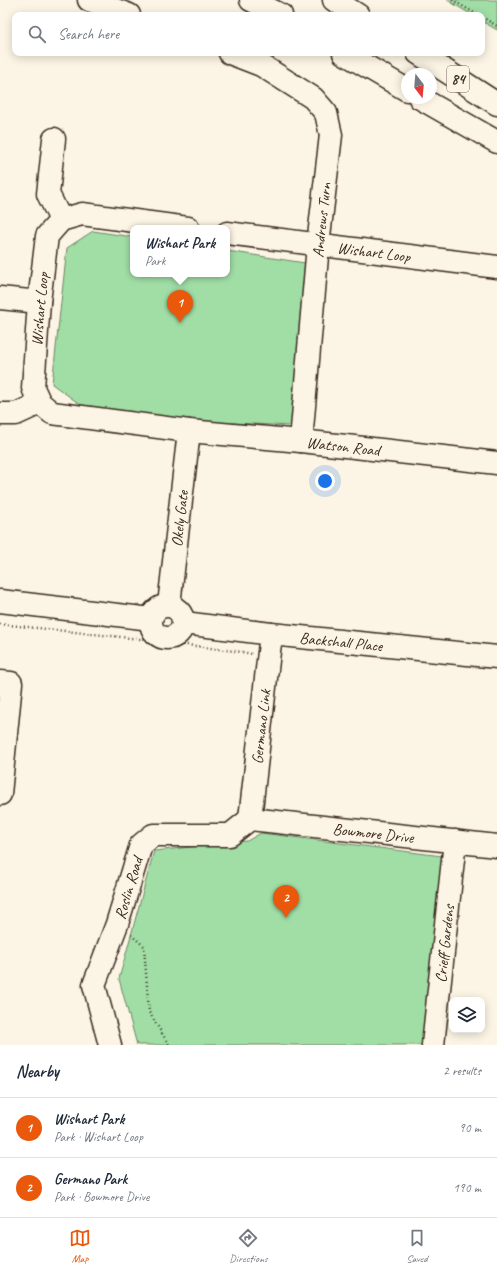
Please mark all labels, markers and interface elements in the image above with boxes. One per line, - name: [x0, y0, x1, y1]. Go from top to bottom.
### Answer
- search box: [12, 12, 485, 56]
- icon: search: [26, 23, 48, 45]
- text: Search here: [58, 25, 119, 44]
- road number: 84: [447, 66, 469, 92]
- north arrow: [401, 68, 437, 104]
- street label: Andrews Turn: [308, 181, 336, 258]
- popup: [130, 225, 230, 277]
- text: Wishart Park: [145, 234, 215, 253]
- street label: Wishart Loop: [336, 238, 412, 267]
- text: Park: [145, 253, 166, 269]
- street label: Wishart Loop: [27, 271, 53, 346]
- pin: 1: [167, 290, 193, 323]
- street label: Watson Road: [306, 433, 383, 461]
- your location: [315, 471, 335, 491]
- street label: Okely Gate: [167, 488, 193, 548]
- street label: Backshall Place: [298, 628, 385, 656]
- street label: Germano Link: [247, 687, 276, 765]
- street label: Bowmore Drive: [332, 819, 416, 848]
- street label: Roslin Road: [110, 852, 149, 922]
- pin: 2: [273, 885, 299, 918]
- street label: Crieff Gardens: [431, 902, 459, 984]
- map controls: [449, 997, 485, 1033]
- button: layers: [449, 997, 485, 1033]
- text: Nearby: [16, 1061, 59, 1082]
- text: 2 results: [443, 1063, 481, 1079]
- text: Wishart Park: [54, 1110, 124, 1129]
- text: 1: [26, 1120, 32, 1136]
- text: 90 m: [459, 1120, 481, 1136]
- text: Park · Wishart Loop: [54, 1129, 143, 1145]
- text: Germano Park: [54, 1170, 127, 1189]
- text: 2: [26, 1180, 32, 1196]
- text: 190 m: [453, 1180, 481, 1196]
- text: Park · Bowmore Drive: [54, 1189, 149, 1205]
- tab: Map: [69, 1227, 91, 1265]
- tab: Directions: [229, 1227, 268, 1265]
- tab: Saved: [406, 1227, 428, 1265]

